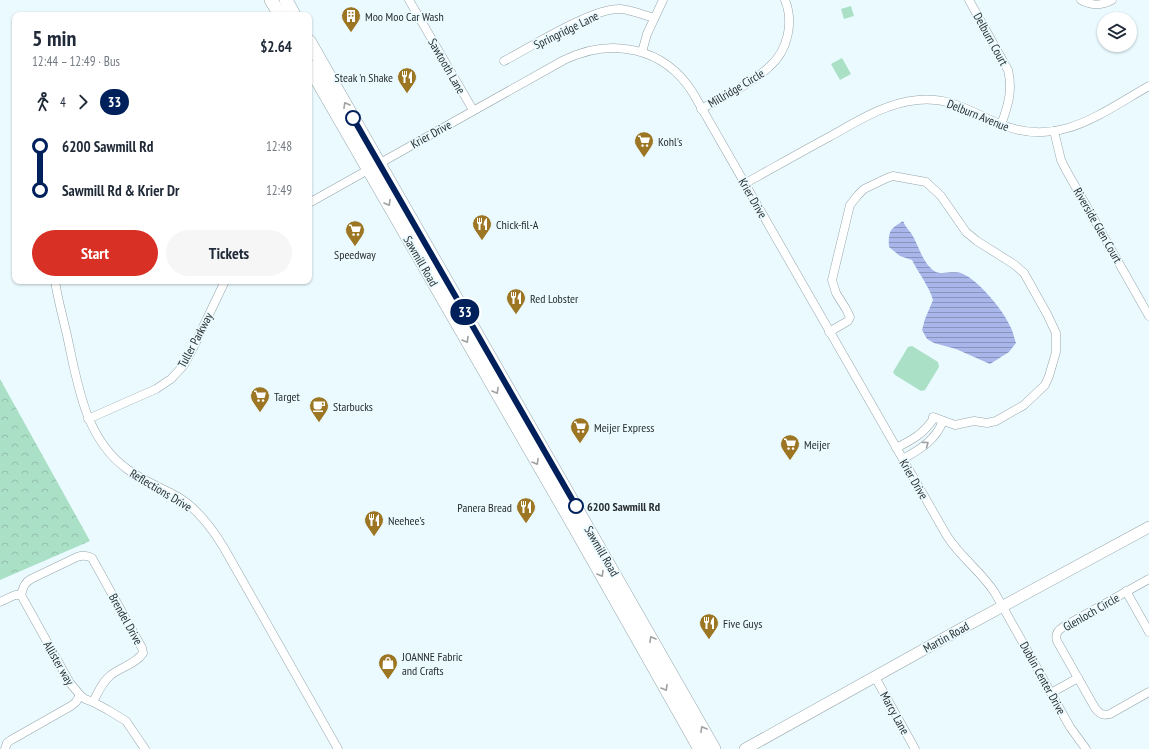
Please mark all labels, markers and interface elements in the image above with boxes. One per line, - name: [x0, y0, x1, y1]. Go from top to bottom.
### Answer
- building icon: Moo Moo Car Wash: [340, 5, 362, 33]
- street label: Springridge Lane: [531, 8, 601, 52]
- place label: Moo Moo Car Wash: [365, 9, 444, 24]
- street label: Delburn Court: [970, 10, 1012, 69]
- map controls: [1097, 12, 1137, 52]
- button: layers: [1097, 12, 1137, 52]
- text: 5 min: [32, 24, 76, 52]
- street label: Sawtooth Lane: [425, 36, 469, 96]
- text: $2.64: [260, 37, 292, 56]
- text: 12:44 – 12:49 · Bus: [32, 53, 120, 70]
- street label: Millridge Circle: [705, 65, 767, 111]
- restaurant icon: Steak 'n Shake: [396, 66, 418, 94]
- place label: Steak 'n Shake: [335, 70, 393, 85]
- icon: walk: [32, 91, 54, 113]
- icon: forward: [72, 91, 94, 113]
- text: 33: [108, 93, 121, 111]
- text: 4: [60, 94, 66, 111]
- street label: Delburn Avenue: [945, 96, 1011, 134]
- one-way arrow: [343, 101, 350, 109]
- unlabelled marker: [345, 110, 361, 126]
- street label: Krier Drive: [408, 117, 454, 151]
- supermarket icon: Kohl's: [633, 130, 655, 158]
- place label: Kohl's: [658, 134, 682, 149]
- text: 6200 Sawmill Rd: [62, 137, 153, 156]
- text: 12:48: [266, 138, 292, 155]
- street label: Krier Drive: [735, 175, 771, 221]
- text: Sawmill Rd & Krier Dr: [62, 181, 180, 200]
- text: 12:49: [266, 182, 292, 199]
- street label: Riverside Glen Court: [1070, 185, 1126, 266]
- one-way arrow: [383, 199, 390, 206]
- restaurant icon: Chick-fil-A: [471, 213, 493, 241]
- place label: Chick-fil-A: [496, 217, 539, 232]
- supermarket icon: Speedway: [344, 219, 366, 247]
- button: Start: [32, 230, 158, 276]
- button: Tickets: [166, 230, 292, 276]
- street label: Sawmill Road: [400, 233, 442, 289]
- place label: Speedway: [334, 247, 376, 262]
- restaurant icon: Red Lobster: [505, 287, 527, 315]
- place label: Red Lobster: [530, 291, 579, 306]
- line badge: 33: [447, 299, 483, 325]
- text: 33: [458, 303, 472, 321]
- street label: Tuller Parkway: [174, 309, 216, 370]
- one-way arrow: [462, 335, 469, 343]
- supermarket icon: Target: [249, 385, 271, 413]
- one-way arrow: [491, 387, 498, 394]
- place label: Target: [274, 389, 301, 404]
- cafe icon: Starbucks: [308, 395, 330, 423]
- place label: Starbucks: [333, 399, 373, 414]
- supermarket icon: Meijer Express: [569, 416, 591, 444]
- place label: Meijer Express: [594, 420, 654, 435]
- supermarket icon: Meijer: [779, 433, 801, 461]
- place label: Meijer: [804, 437, 831, 452]
- one-way arrow: [922, 441, 929, 448]
- street label: Krier Drive: [896, 456, 932, 502]
- one-way arrow: [532, 458, 539, 465]
- street label: Reflections Drive: [127, 466, 195, 514]
- restaurant icon: Panera Bread: [515, 496, 537, 524]
- marker: 6200 Sawmill Rd: [568, 498, 584, 514]
- place label: 6200 Sawmill Rd: [587, 499, 660, 514]
- place label: Panera Bread: [457, 500, 512, 515]
- restaurant icon: Neehee's: [363, 509, 385, 537]
- place label: Neehee's: [388, 513, 425, 528]
- street label: Sawmill Road: [581, 523, 623, 579]
- one-way arrow: [597, 570, 604, 578]
- street label: Glenloch Circle: [1060, 590, 1122, 634]
- street label: Brendel Drive: [106, 591, 146, 647]
- restaurant icon: Five Guys: [698, 612, 720, 640]
- place label: Five Guys: [723, 616, 762, 631]
- street label: Martin Road: [920, 618, 972, 656]
- one-way arrow: [649, 636, 656, 643]
- street label: Allister way: [40, 638, 78, 688]
- street label: Dublin Center Drive: [1017, 639, 1069, 717]
- place label: JOANNE Fabric and Crafts: [401, 649, 463, 678]
- shop icon: JOANNE Fabric and Crafts: [377, 652, 399, 680]
- one-way arrow: [661, 683, 668, 691]
- street label: Marcy Lane: [877, 689, 913, 737]
- one-way arrow: [701, 726, 708, 733]

